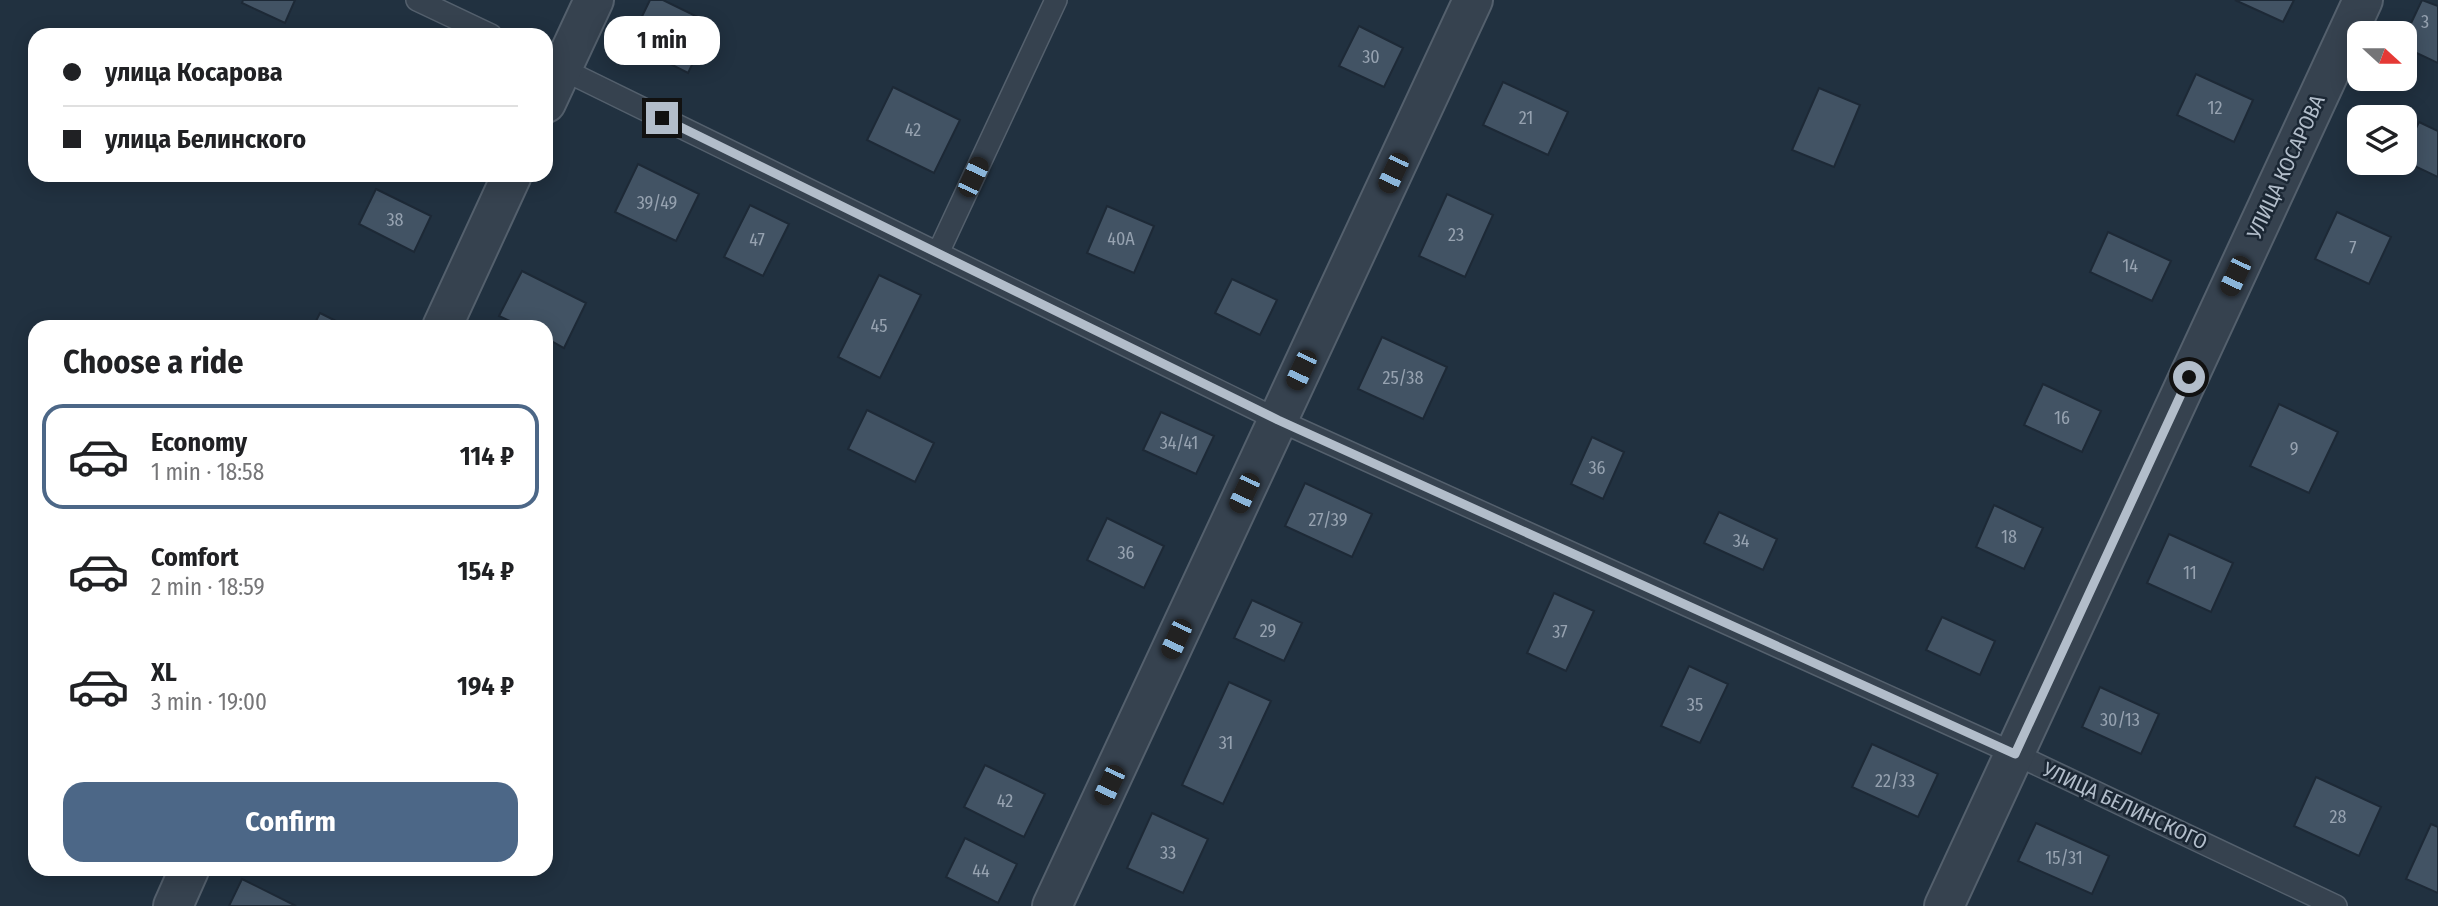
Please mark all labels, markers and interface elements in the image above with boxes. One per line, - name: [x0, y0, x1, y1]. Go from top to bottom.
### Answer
- house number: 3: [2421, 11, 2429, 33]
- callout: 1 min: [604, 17, 720, 66]
- north arrow: [2347, 21, 2417, 91]
- map controls: [2347, 21, 2417, 175]
- text: 1 min: [637, 26, 687, 54]
- house number: 30: [1362, 46, 1380, 68]
- text: улица Косарова: [105, 57, 283, 88]
- street label: УЛИЦА КОСАРОВА: [2241, 91, 2331, 244]
- house number: 12: [2208, 97, 2223, 119]
- route end: [646, 102, 678, 134]
- button: layers: [2347, 105, 2417, 175]
- house number: 21: [1519, 107, 1533, 129]
- house number: 42: [905, 119, 921, 141]
- text: улица Белинского: [105, 124, 306, 155]
- car: [1375, 150, 1412, 196]
- car: [955, 154, 992, 200]
- house number: 39/49: [637, 192, 677, 214]
- house number: 38: [386, 209, 404, 231]
- house number: 23: [1448, 224, 1464, 246]
- house number: 40А: [1107, 228, 1135, 250]
- house number: 47: [749, 229, 765, 251]
- house number: 7: [2349, 237, 2357, 259]
- car: [2217, 253, 2254, 299]
- house number: 14: [2122, 255, 2138, 277]
- house number: 45: [871, 315, 887, 337]
- text: Choose a ride: [63, 343, 244, 381]
- car: [1283, 347, 1320, 393]
- route start: [2173, 361, 2205, 393]
- house number: 25/38: [1383, 367, 1423, 389]
- house number: 16: [2054, 407, 2070, 429]
- icon: car: [67, 425, 130, 488]
- text: Economy: [151, 427, 247, 458]
- house number: 34/41: [1160, 432, 1198, 454]
- house number: 9: [2290, 438, 2298, 460]
- text: 114 ₽: [460, 441, 514, 472]
- house number: 36: [1588, 457, 1606, 479]
- text: 1 min · 18:58: [151, 458, 264, 486]
- car: [1226, 470, 1263, 516]
- house number: 27/39: [1309, 509, 1347, 531]
- house number: 18: [2001, 526, 2017, 548]
- house number: 34: [1733, 530, 1750, 552]
- icon: car: [67, 540, 130, 603]
- text: Comfort: [151, 542, 239, 573]
- house number: 36: [1117, 542, 1135, 564]
- text: 154 ₽: [457, 556, 514, 587]
- house number: 11: [2183, 562, 2197, 584]
- text: 2 min · 18:59: [151, 573, 265, 601]
- car: [1158, 616, 1195, 662]
- house number: 29: [1260, 620, 1276, 642]
- house number: 37: [1552, 621, 1568, 643]
- icon: car: [67, 655, 130, 718]
- text: XL: [151, 657, 177, 688]
- text: 194 ₽: [457, 671, 514, 702]
- text: 3 min · 19:00: [151, 688, 267, 716]
- house number: 35: [1687, 694, 1703, 716]
- house number: 30/13: [2100, 709, 2140, 731]
- house number: 31: [1219, 732, 1233, 754]
- street label: УЛИЦА БЕЛИНСКОГО: [2038, 756, 2211, 856]
- car: [1091, 762, 1128, 808]
- house number: 22/33: [1875, 770, 1915, 792]
- button: Confirm: [63, 782, 518, 862]
- house number: 42: [997, 790, 1013, 812]
- house number: 28: [2330, 806, 2346, 828]
- house number: 33: [1160, 842, 1176, 864]
- house number: 15/31: [2045, 847, 2083, 869]
- house number: 44: [972, 860, 990, 882]

